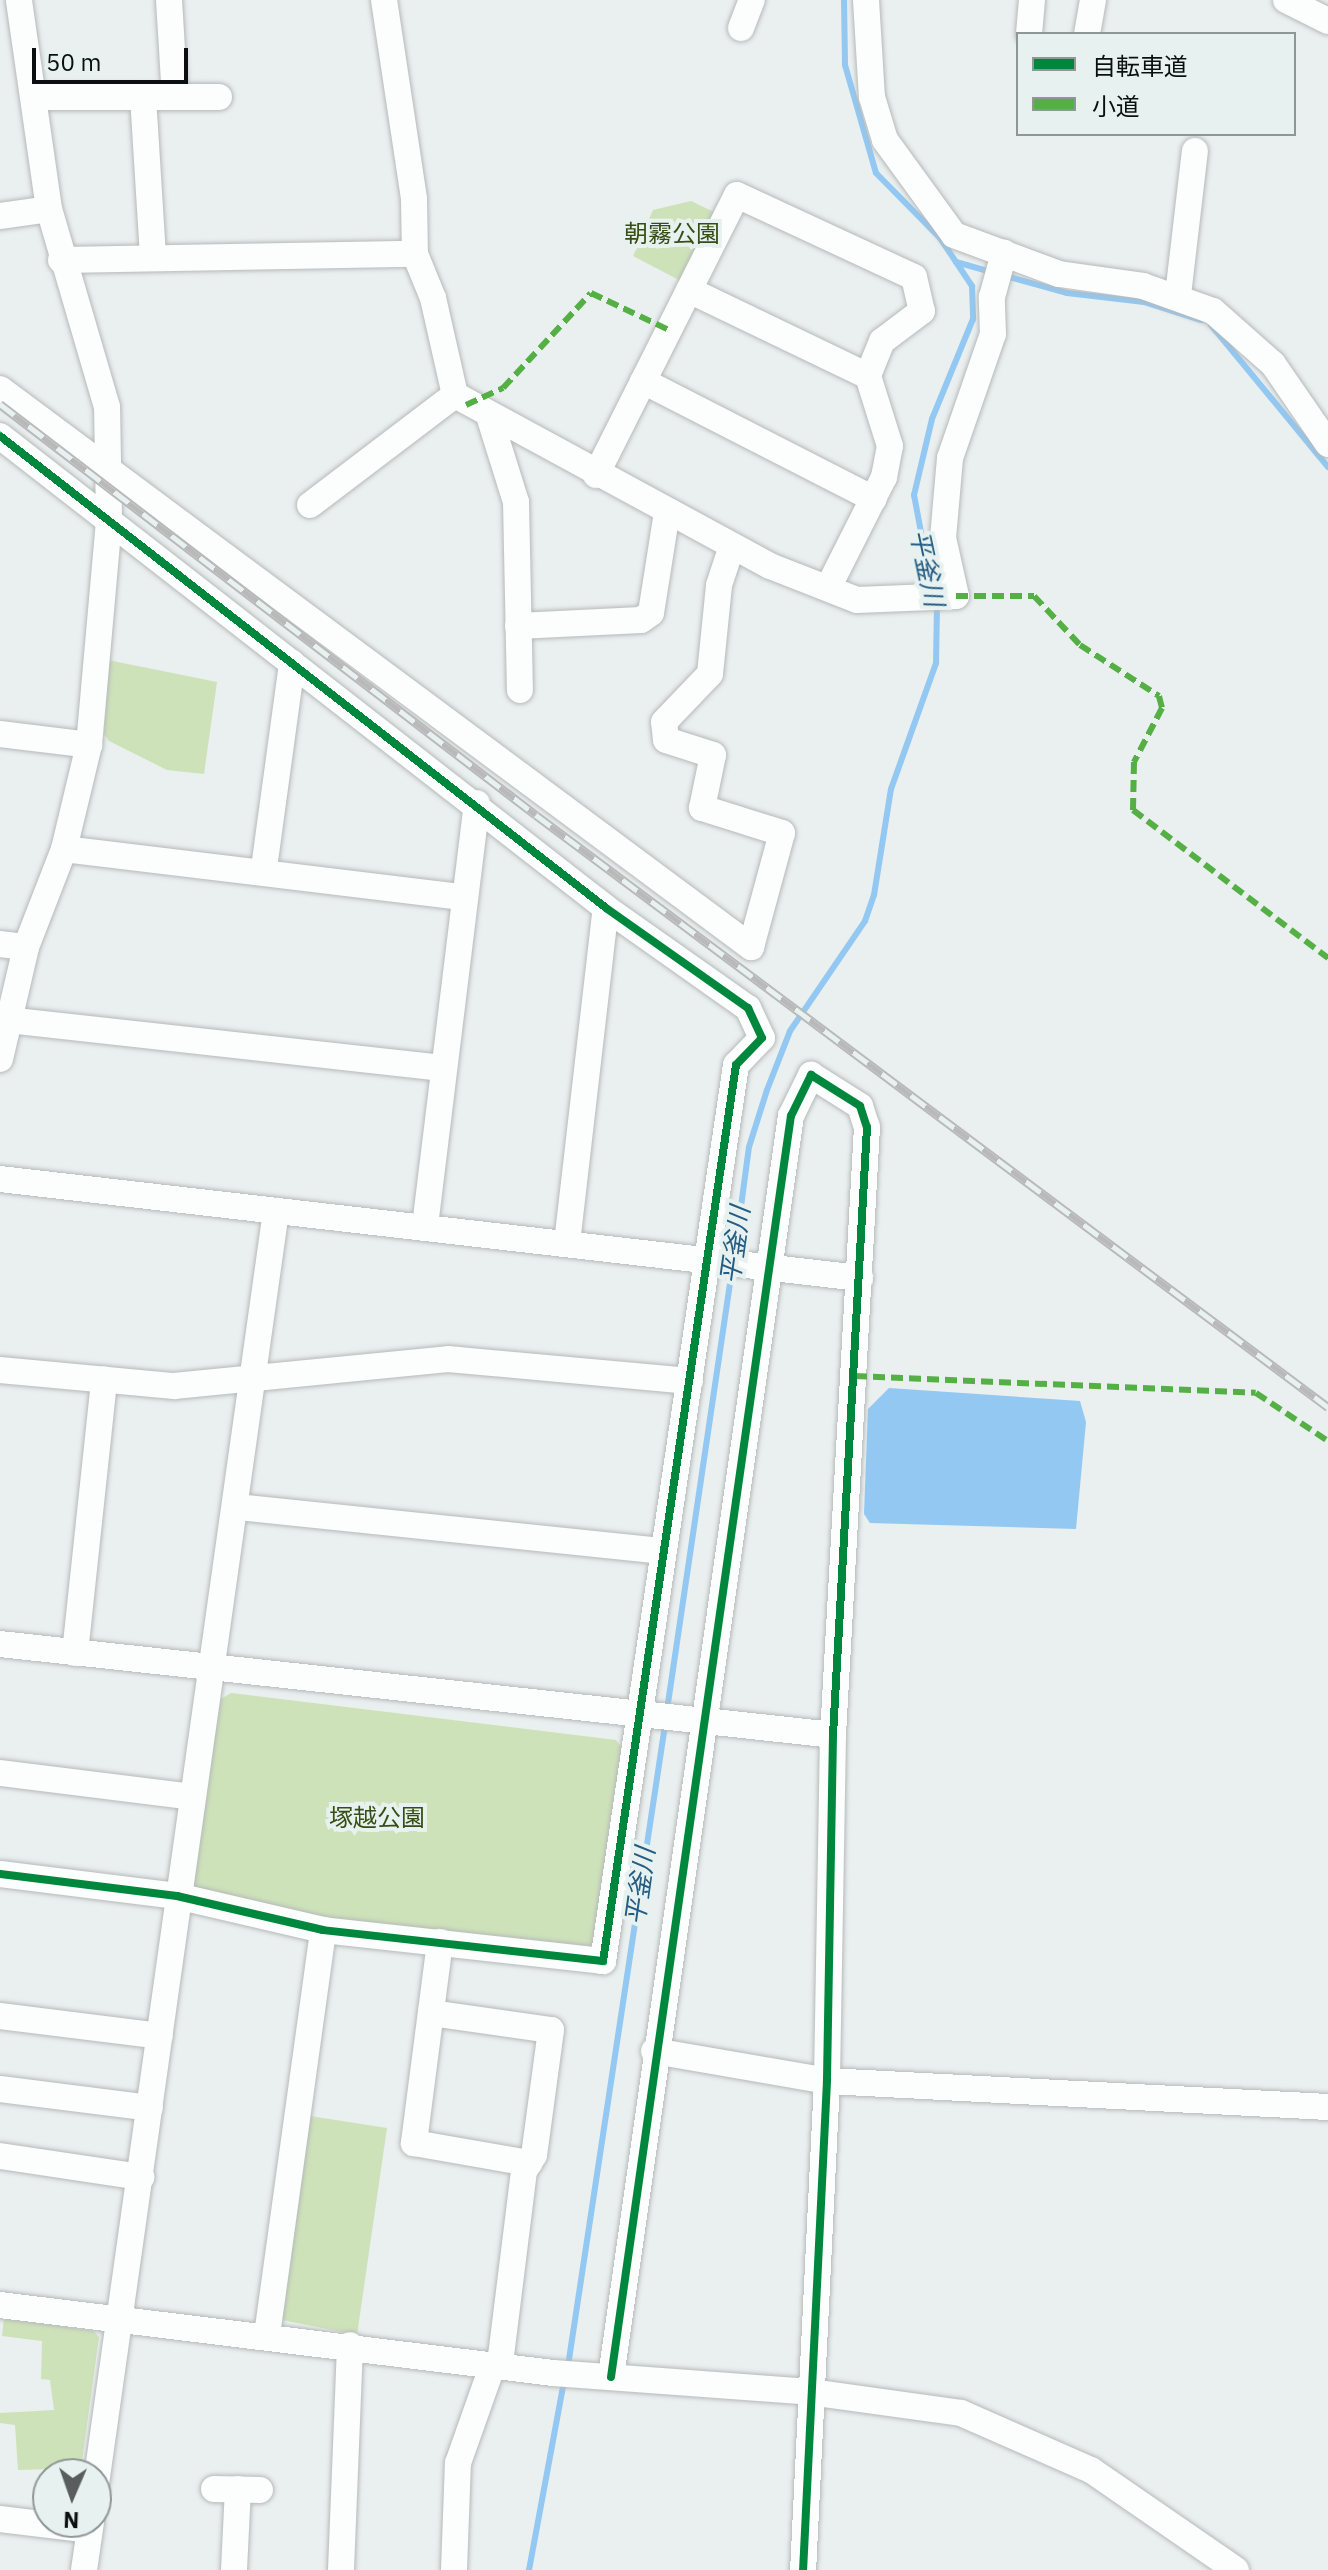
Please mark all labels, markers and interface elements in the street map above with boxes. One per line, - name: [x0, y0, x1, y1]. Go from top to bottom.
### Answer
- scale bar: [36, 32, 192, 82]
- legend: [1016, 32, 1296, 136]
- text: 50 m: [46, 46, 101, 78]
- text: 自転車道: [1092, 50, 1188, 82]
- text: 小道: [1092, 90, 1140, 122]
- park label: 朝霧公園: [624, 220, 720, 248]
- water label: 平釜川: [904, 527, 950, 609]
- water label: 平釜川: [714, 1204, 756, 1286]
- park label: 塚越公園: [329, 1804, 425, 1832]
- water label: 平釜川: [619, 1845, 661, 1927]
- north arrow: [32, 2458, 112, 2538]
- text: N: [63, 2506, 80, 2535]

